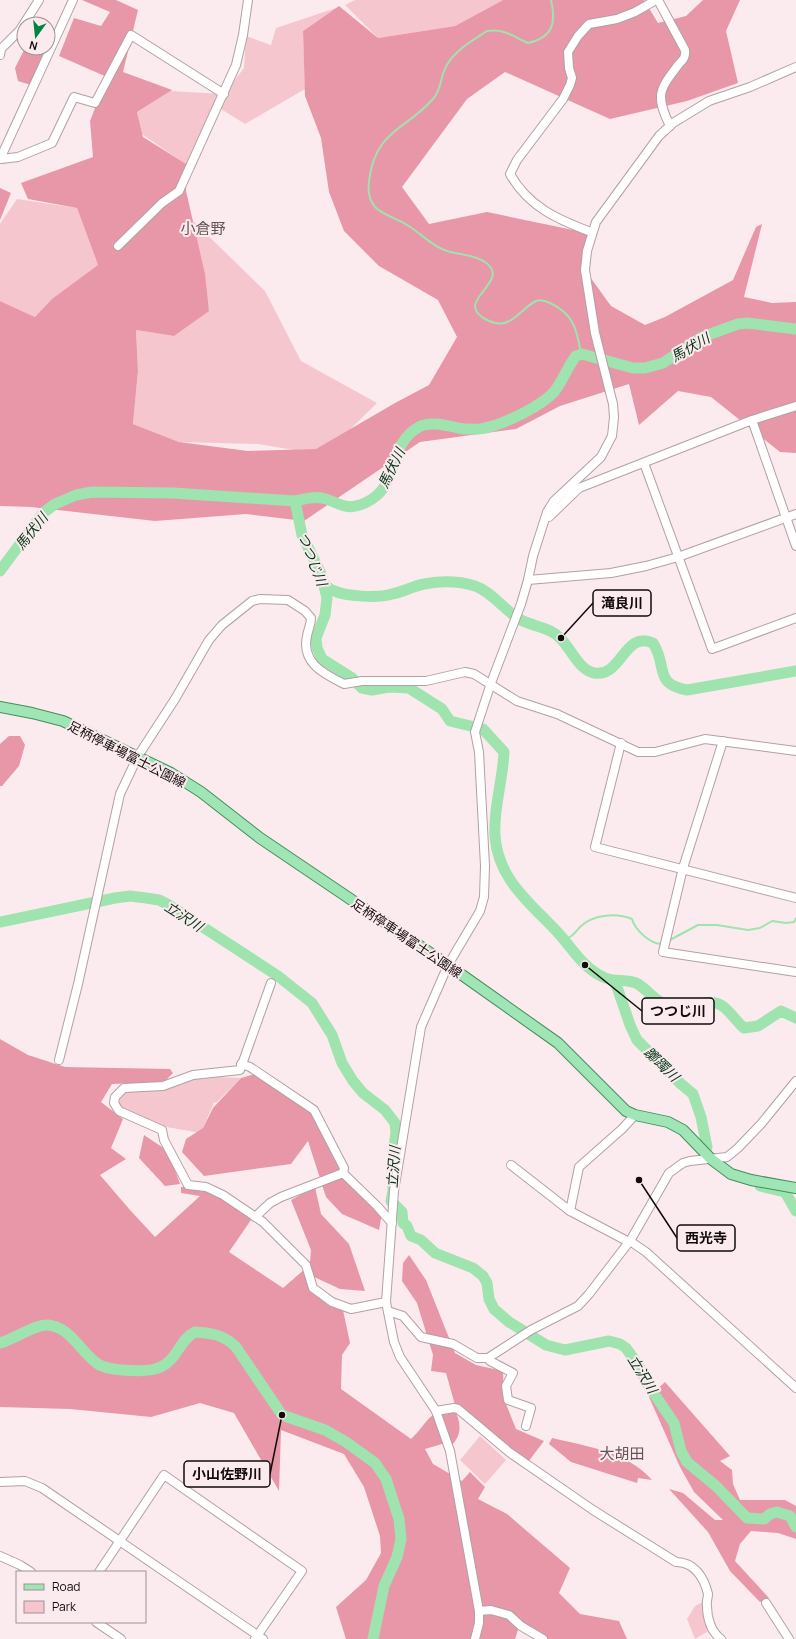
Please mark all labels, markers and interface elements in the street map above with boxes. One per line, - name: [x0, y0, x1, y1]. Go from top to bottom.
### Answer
- north arrow: [16, 16, 56, 56]
- text: N: [27, 38, 39, 54]
- district label: 小倉野: [180, 218, 226, 239]
- water label: 馬伏川: [667, 327, 715, 366]
- water label: 馬伏川: [373, 443, 410, 491]
- water label: 馬伏川: [10, 507, 53, 553]
- water label: つつじ川: [294, 529, 333, 590]
- callout: 滝良川: [593, 590, 651, 616]
- text: 滝良川: [601, 593, 643, 612]
- street label: 足柄停車場富士公園線: [65, 716, 189, 792]
- street label: 足柄停車場富士公園線: [348, 894, 466, 982]
- water label: 立沢川: [161, 897, 208, 936]
- callout: つつじ川: [642, 998, 714, 1024]
- text: つつじ川: [650, 1001, 706, 1020]
- water label: 躑躅川: [640, 1043, 685, 1087]
- water label: 立沢川: [382, 1143, 404, 1189]
- callout: 西光寺: [677, 1225, 735, 1251]
- text: 西光寺: [685, 1228, 727, 1247]
- water label: 立沢川: [624, 1351, 663, 1399]
- district label: 大胡田: [599, 1443, 645, 1464]
- callout: 小山佐野川: [184, 1461, 270, 1487]
- text: 小山佐野川: [192, 1464, 262, 1483]
- legend: [16, 1571, 146, 1623]
- text: Road: [52, 1578, 80, 1595]
- text: Park: [52, 1598, 77, 1615]

